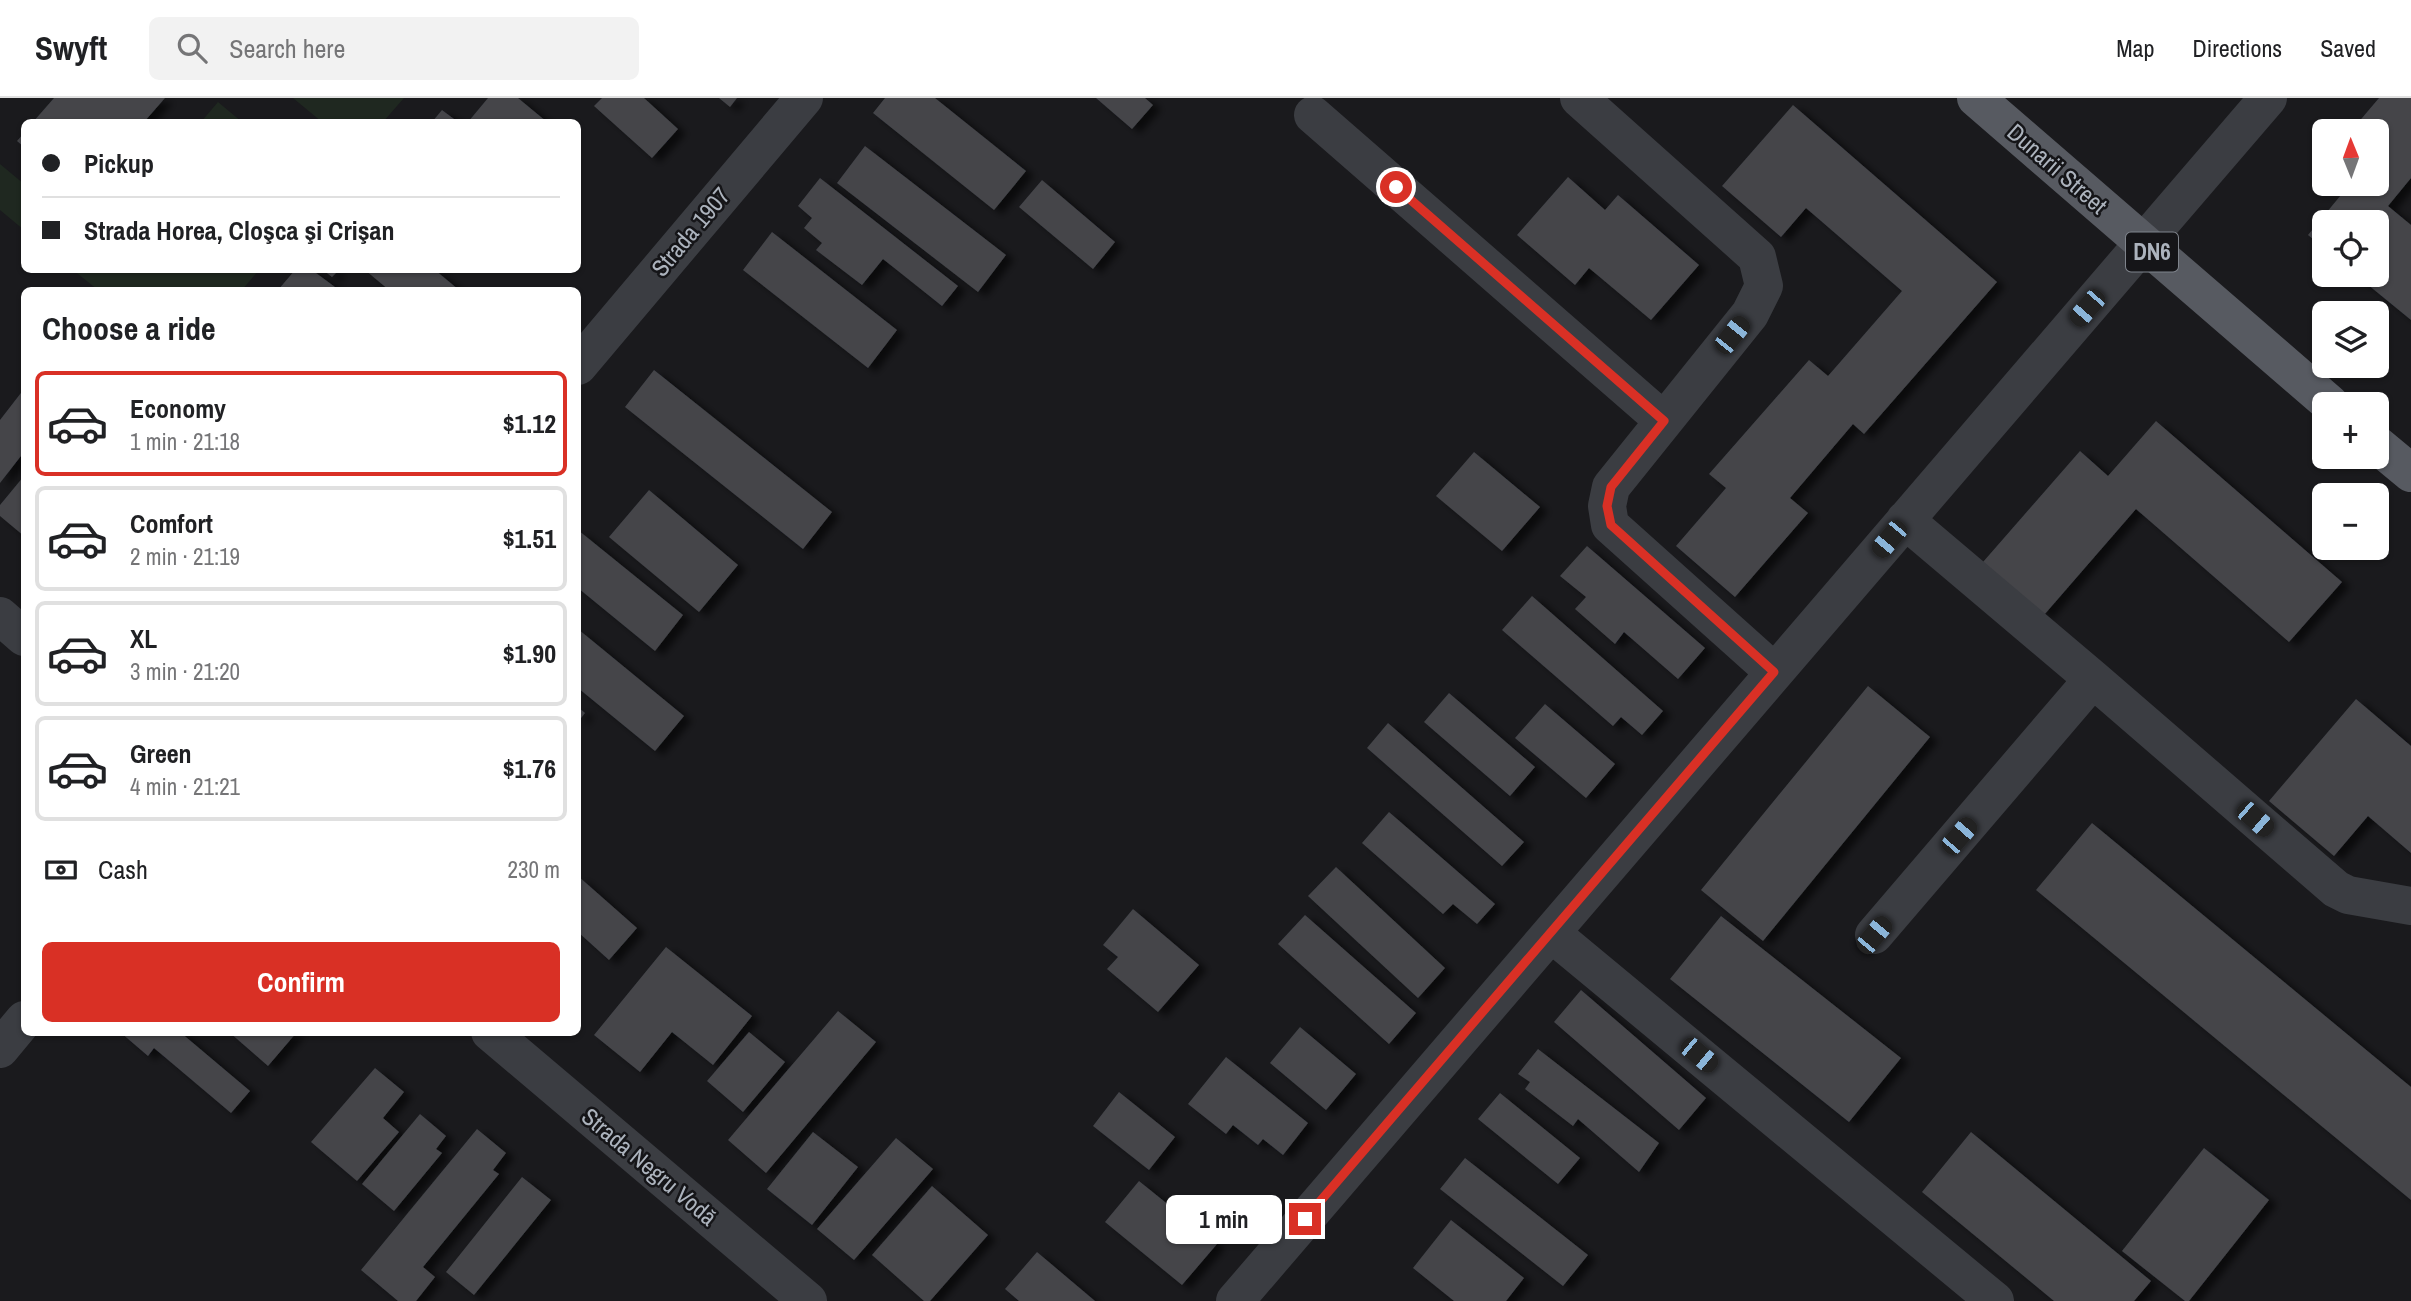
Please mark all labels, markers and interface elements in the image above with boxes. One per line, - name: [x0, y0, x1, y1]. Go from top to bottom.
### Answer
- search box: [149, 17, 639, 80]
- text: Swyft: [35, 26, 107, 70]
- icon: search: [173, 29, 211, 67]
- text: Search here: [229, 31, 345, 66]
- text: Map: [2116, 32, 2154, 64]
- text: Directions: [2192, 32, 2282, 64]
- text: Saved: [2320, 32, 2376, 64]
- street label: Dunarii Street: [2001, 116, 2115, 221]
- north arrow: [2312, 119, 2389, 196]
- map controls: [2312, 119, 2389, 560]
- text: Pickup: [84, 146, 154, 181]
- route start: [1380, 171, 1412, 203]
- street label: Strada 1907: [644, 180, 737, 283]
- button: locate: [2312, 210, 2389, 287]
- text: Strada Horea, Cloşca şi Crişan: [84, 213, 394, 248]
- road number: DN6: [2126, 232, 2178, 272]
- car: [2066, 285, 2109, 331]
- button: layers: [2312, 301, 2389, 378]
- text: Choose a ride: [42, 307, 216, 350]
- car: [1711, 312, 1754, 358]
- text: Economy: [130, 391, 226, 426]
- icon: car: [46, 392, 109, 455]
- button: +: [2312, 392, 2389, 469]
- text: $1.12: [503, 406, 556, 441]
- text: 1 min · 21:18: [130, 426, 240, 457]
- button: −: [2312, 483, 2389, 560]
- text: Comfort: [130, 506, 213, 541]
- icon: car: [46, 507, 109, 570]
- car: [1868, 516, 1911, 562]
- text: $1.51: [503, 521, 556, 556]
- text: 2 min · 21:19: [130, 541, 240, 572]
- text: XL: [130, 621, 157, 656]
- icon: car: [46, 622, 109, 685]
- text: $1.90: [503, 636, 556, 671]
- text: 3 min · 21:20: [130, 656, 240, 687]
- text: Green: [130, 736, 192, 771]
- icon: car: [46, 737, 109, 800]
- text: $1.76: [503, 751, 556, 786]
- text: 4 min · 21:21: [130, 771, 240, 802]
- car: [2233, 797, 2278, 841]
- car: [1938, 813, 1981, 859]
- icon: cash: [42, 851, 80, 889]
- text: Cash: [98, 852, 148, 887]
- text: 230 m: [508, 854, 560, 885]
- car: [1853, 912, 1896, 958]
- button: Confirm: [42, 942, 560, 1022]
- car: [1677, 1033, 1722, 1077]
- street label: Strada Negru Vodă: [575, 1100, 724, 1232]
- callout: 1 min: [1165, 1194, 1280, 1244]
- route end: [1289, 1203, 1321, 1235]
- text: 1 min: [1199, 1204, 1249, 1235]

